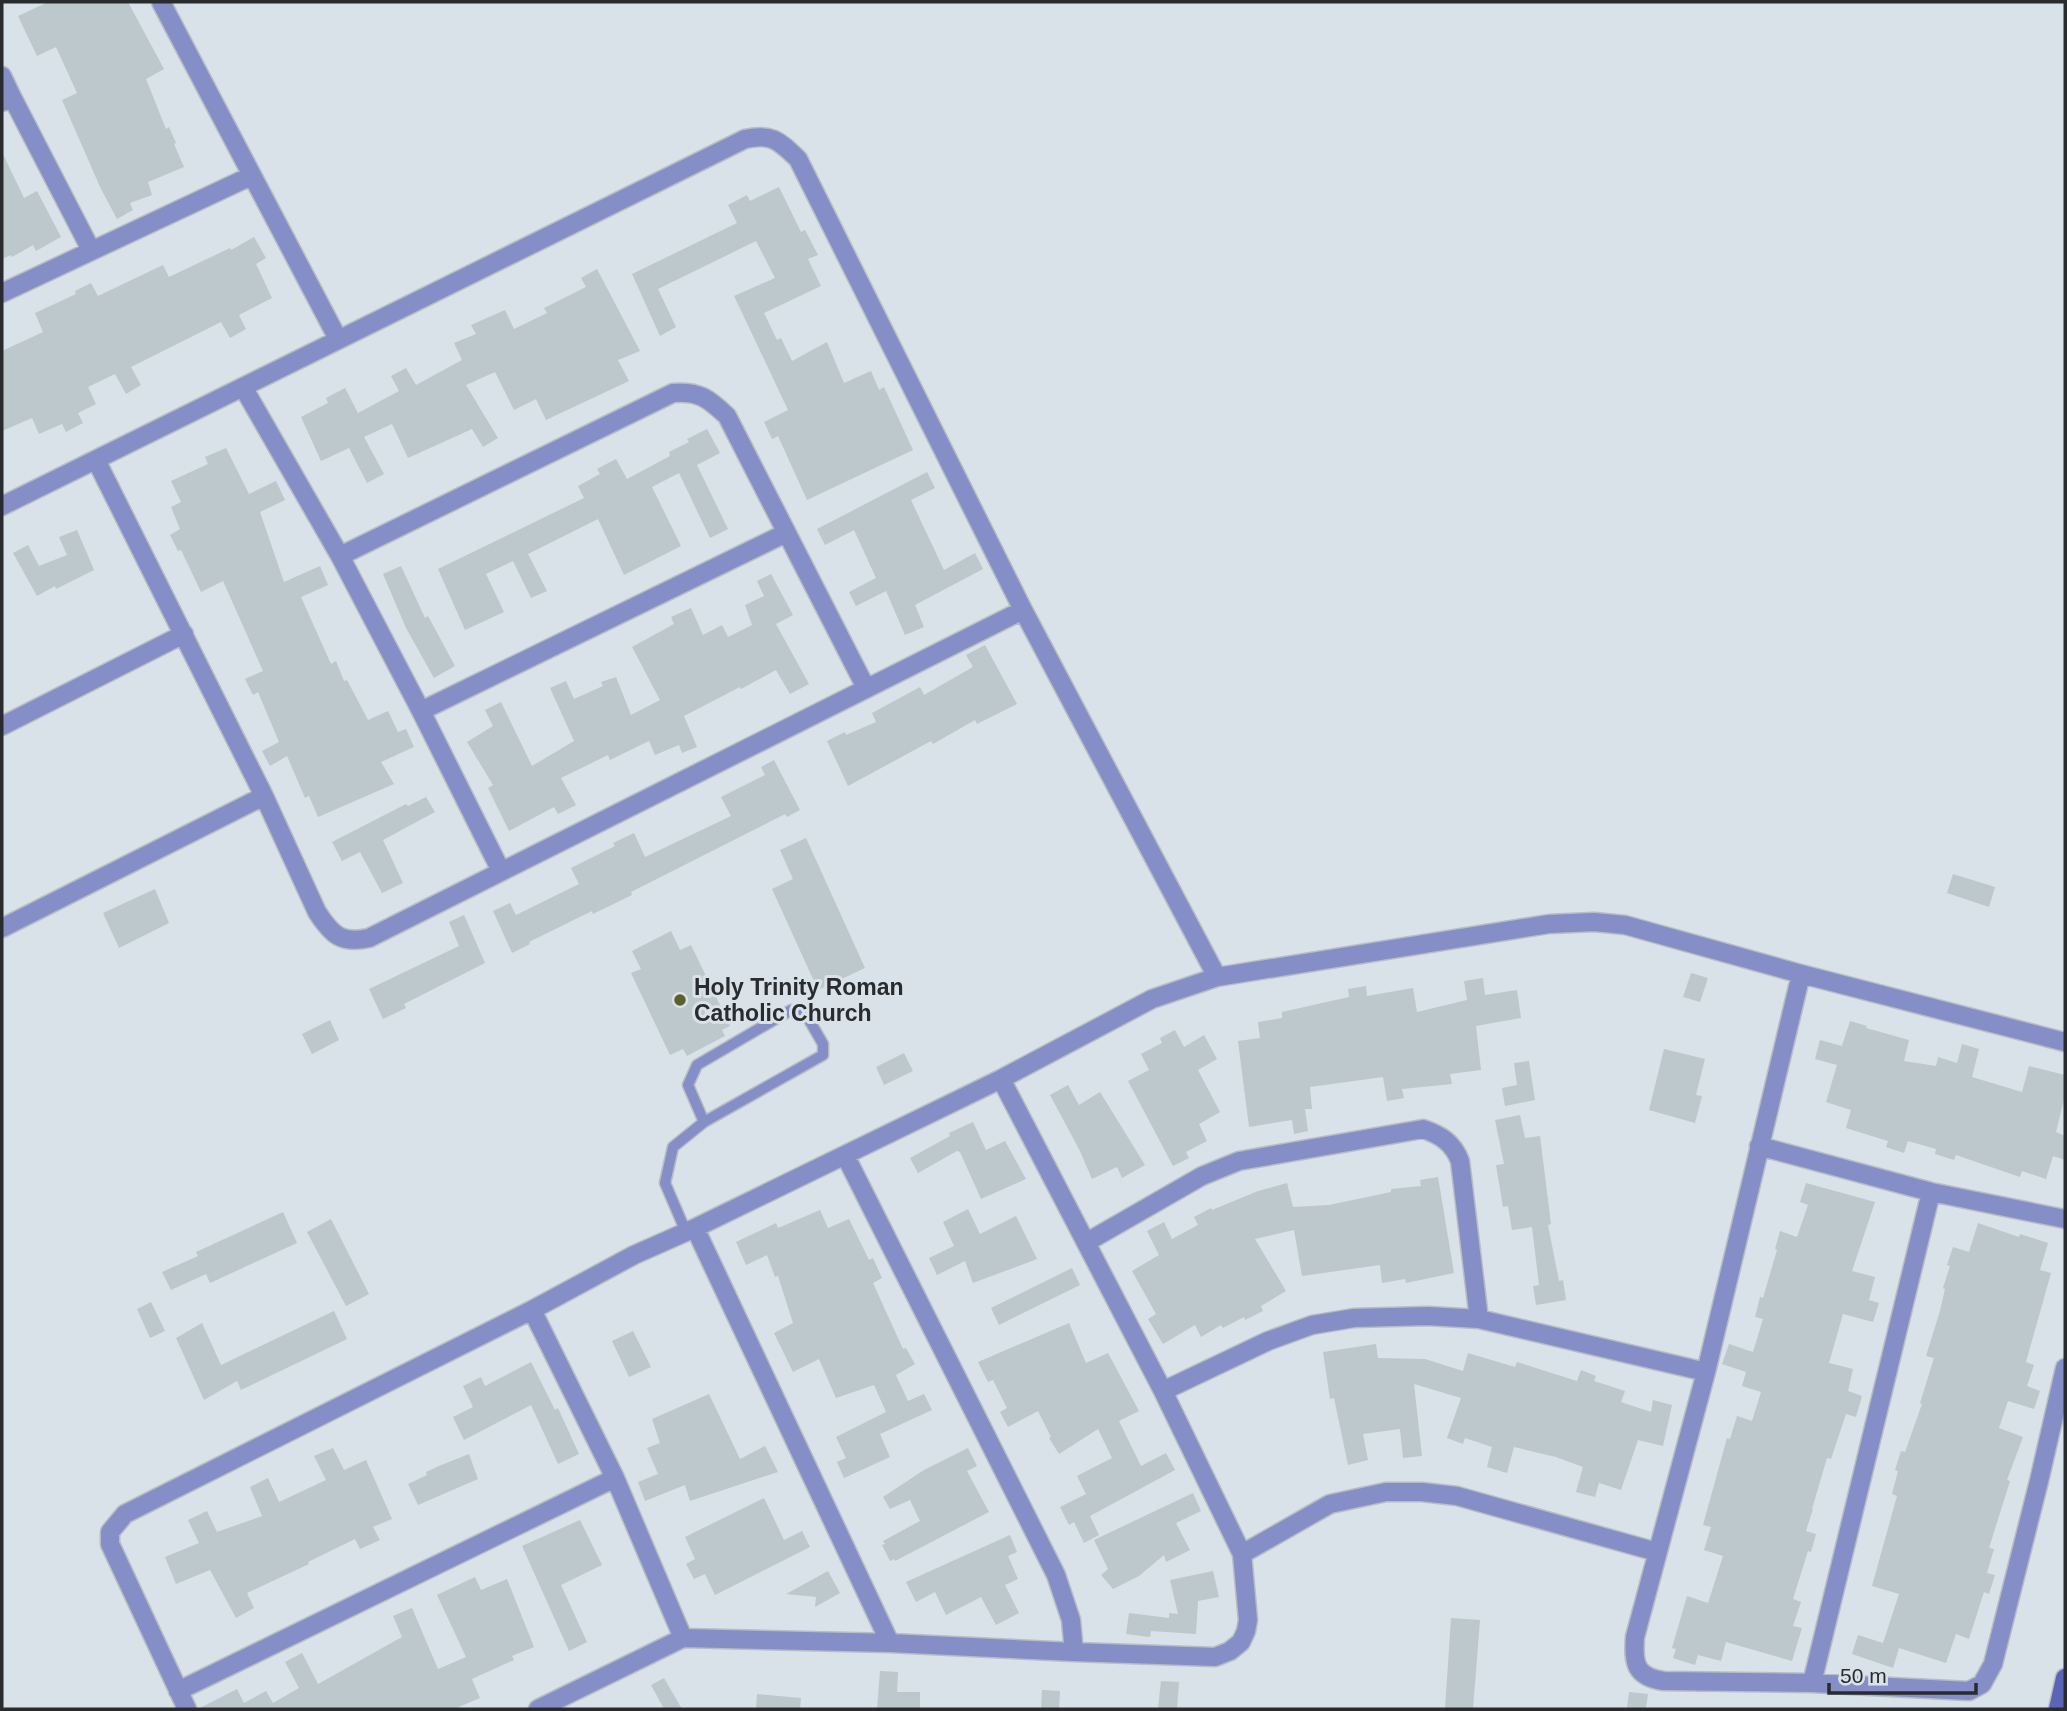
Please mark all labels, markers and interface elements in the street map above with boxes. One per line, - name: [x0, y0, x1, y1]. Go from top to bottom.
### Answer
- place label: Holy Trinity Roman Catholic Church: [694, 974, 904, 1026]
- marker: Holy Trinity Roman Catholic Church: [672, 992, 688, 1008]
- scale bar: [1829, 1652, 1976, 1696]
- text: 50 m: [1840, 1664, 1887, 1687]

